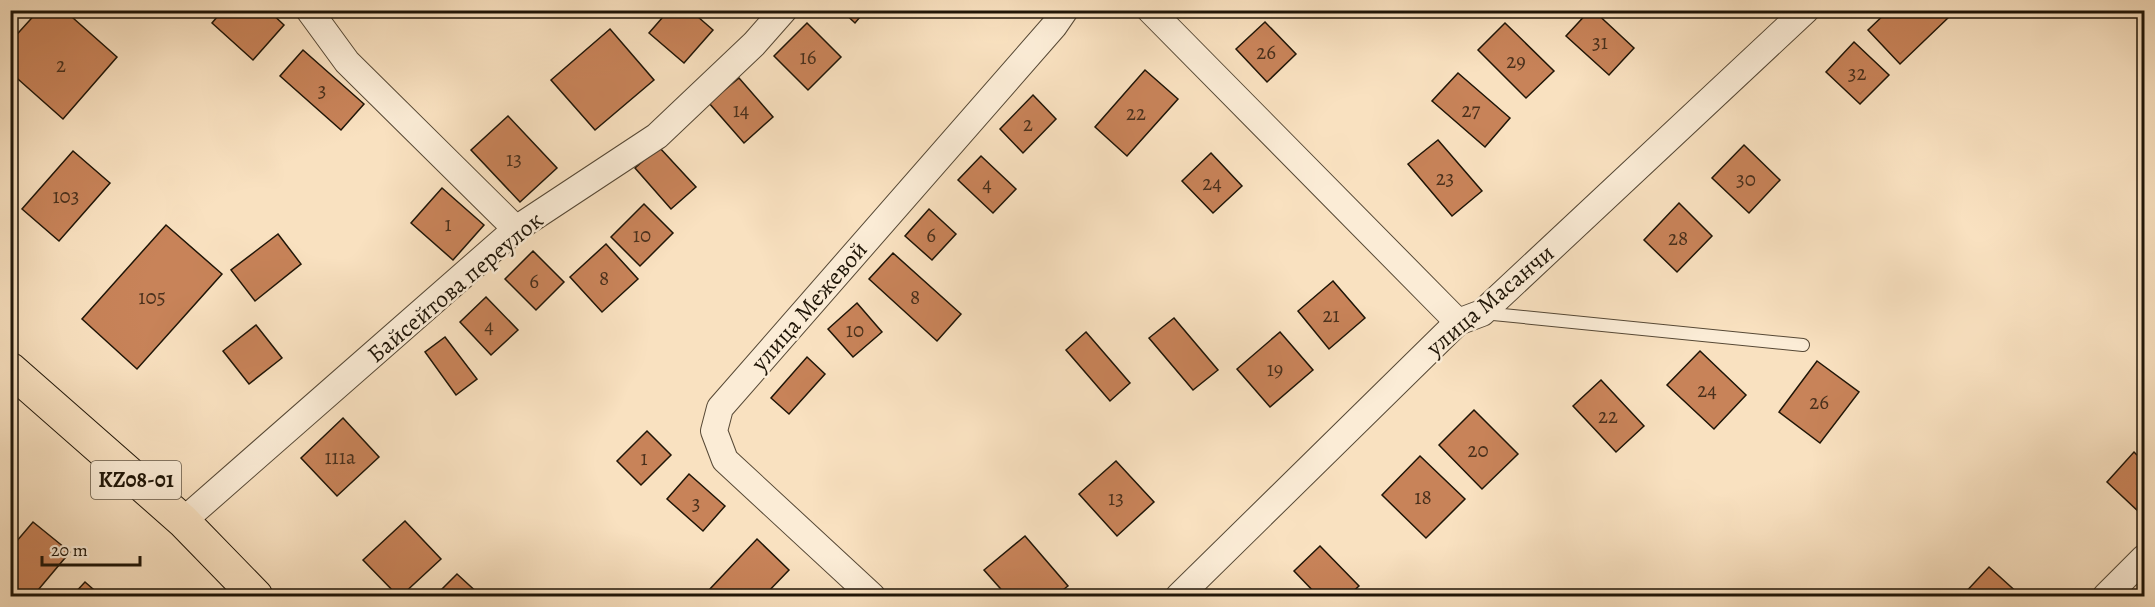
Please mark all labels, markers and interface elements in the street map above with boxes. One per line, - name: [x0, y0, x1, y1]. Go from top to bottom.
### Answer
- house number: 31: [1592, 28, 1608, 56]
- house number: 26: [1256, 38, 1276, 66]
- house number: 16: [800, 43, 817, 71]
- house number: 29: [1506, 47, 1526, 75]
- house number: 2: [56, 51, 66, 79]
- house number: 32: [1848, 59, 1866, 87]
- house number: 3: [318, 76, 326, 104]
- house number: 14: [733, 96, 749, 124]
- house number: 27: [1462, 96, 1481, 124]
- house number: 22: [1126, 99, 1146, 127]
- house number: 2: [1023, 110, 1033, 138]
- house number: 13: [506, 145, 522, 173]
- house number: 23: [1436, 164, 1454, 192]
- house number: 30: [1736, 165, 1756, 193]
- house number: 24: [1202, 169, 1222, 197]
- house number: 4: [982, 170, 992, 198]
- house number: 103: [52, 182, 80, 210]
- street label: Байсейтова переулок: [360, 204, 550, 370]
- house number: 1: [444, 210, 452, 238]
- house number: 10: [633, 221, 651, 249]
- house number: 6: [926, 221, 936, 249]
- house number: 28: [1668, 224, 1688, 252]
- street label: улица Межевой: [743, 234, 874, 379]
- street label: улица Масанчи: [1418, 237, 1561, 364]
- house number: 8: [599, 264, 609, 292]
- house number: 6: [529, 267, 539, 295]
- house number: 105: [138, 283, 166, 311]
- house number: 8: [910, 283, 920, 311]
- house number: 21: [1322, 301, 1340, 329]
- house number: 4: [484, 312, 494, 340]
- house number: 10: [846, 316, 864, 344]
- house number: 19: [1267, 355, 1283, 383]
- house number: 24: [1697, 376, 1717, 404]
- house number: 26: [1809, 388, 1829, 416]
- house number: 22: [1598, 402, 1618, 430]
- house number: 20: [1467, 436, 1489, 464]
- house number: 111а: [324, 443, 356, 471]
- house number: 1: [640, 444, 648, 472]
- road number: KZ08-01: [91, 461, 181, 499]
- house number: 18: [1414, 483, 1432, 511]
- house number: 13: [1108, 484, 1124, 512]
- house number: 3: [692, 489, 700, 517]
- scale bar: [42, 529, 140, 567]
- text: 20 m: [51, 538, 88, 562]

